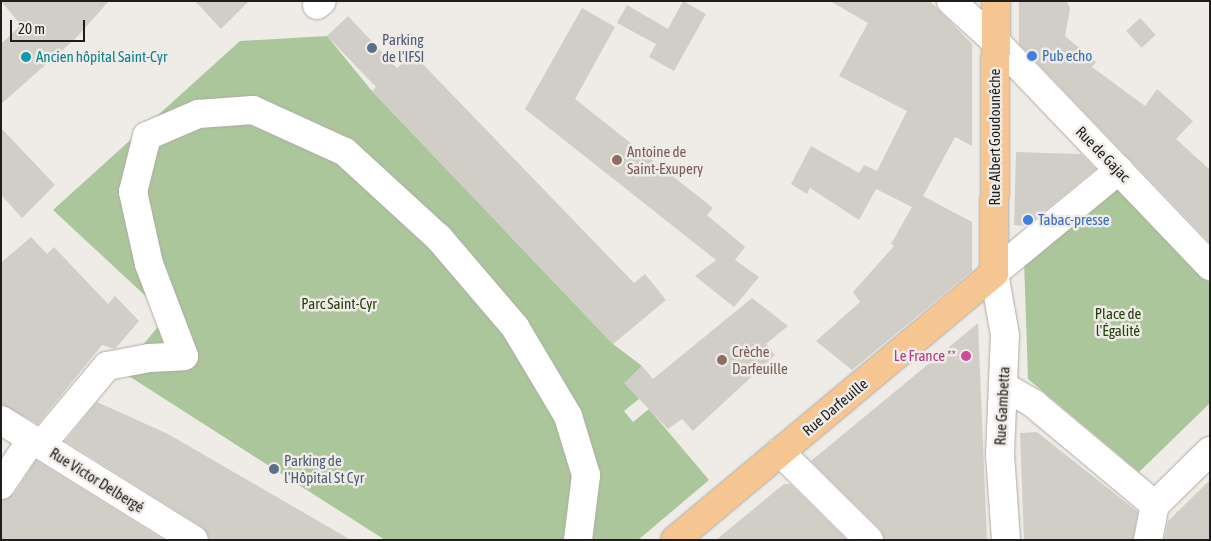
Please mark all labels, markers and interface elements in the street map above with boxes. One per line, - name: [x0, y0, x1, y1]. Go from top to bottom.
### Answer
- scale bar: [12, 10, 88, 42]
- text: 20 m: [18, 20, 45, 37]
- place label: Parking de l'IFSI: [382, 30, 424, 65]
- marker: Parking de l'IFSI: [366, 42, 378, 54]
- place label: Pub echo: [1042, 47, 1092, 65]
- place label: Ancien hôpital Saint-Cyr: [36, 48, 167, 66]
- marker: Pub echo: [1026, 50, 1038, 62]
- marker: Ancien hôpital Saint-Cyr: [20, 51, 32, 63]
- street label: Rue Albert Goudounêche: [986, 69, 1004, 205]
- street label: Rue de Gajac: [1072, 122, 1134, 186]
- place label: Antoine de Saint-Exupery: [627, 142, 703, 177]
- marker: Antoine de Saint-Exupery: [611, 154, 623, 166]
- place label: Tabac-presse: [1038, 211, 1110, 229]
- marker: Tabac-presse: [1022, 214, 1034, 226]
- park label: Parc Saint-Cyr: [301, 295, 377, 313]
- park label: Place de l'Égalité: [1095, 304, 1141, 339]
- place label: Crèche Darfeuille: [732, 342, 788, 377]
- place label: Le France **: [894, 347, 956, 365]
- marker: Le France **: [960, 350, 972, 362]
- marker: Crèche Darfeuille: [716, 354, 728, 366]
- street label: Rue Gambetta: [991, 366, 1013, 446]
- street label: Rue Darfeuille: [799, 375, 871, 439]
- street label: Rue Victor Delbergé: [47, 444, 147, 516]
- place label: Parking de l'Hôpital St Cyr: [284, 451, 364, 486]
- marker: Parking de l'Hôpital St Cyr: [268, 463, 280, 475]

